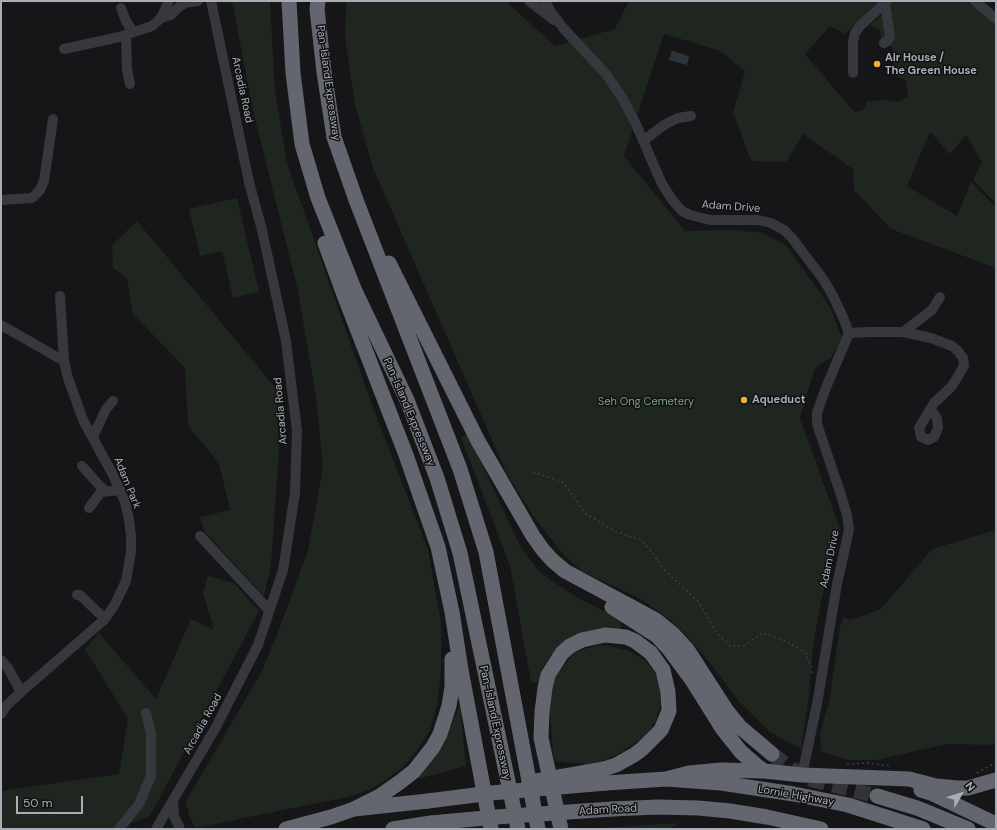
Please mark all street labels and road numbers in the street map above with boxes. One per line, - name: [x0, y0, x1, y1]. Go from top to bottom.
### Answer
- street label: Pan-Island Expressway: [313, 24, 343, 142]
- street label: Arcadia Road: [229, 56, 255, 124]
- street label: Adam Drive: [701, 198, 761, 216]
- street label: Pan-Island Expressway: [380, 356, 438, 468]
- street label: Arcadia Road: [271, 377, 291, 445]
- street label: Adam Park: [111, 455, 143, 511]
- street label: Adam Drive: [817, 529, 843, 589]
- street label: Pan-Island Expressway: [476, 665, 514, 781]
- street label: Arcadia Road: [181, 691, 225, 757]
- street label: Lornie Highway: [757, 783, 835, 809]
- street label: Adam Road: [579, 802, 637, 818]

